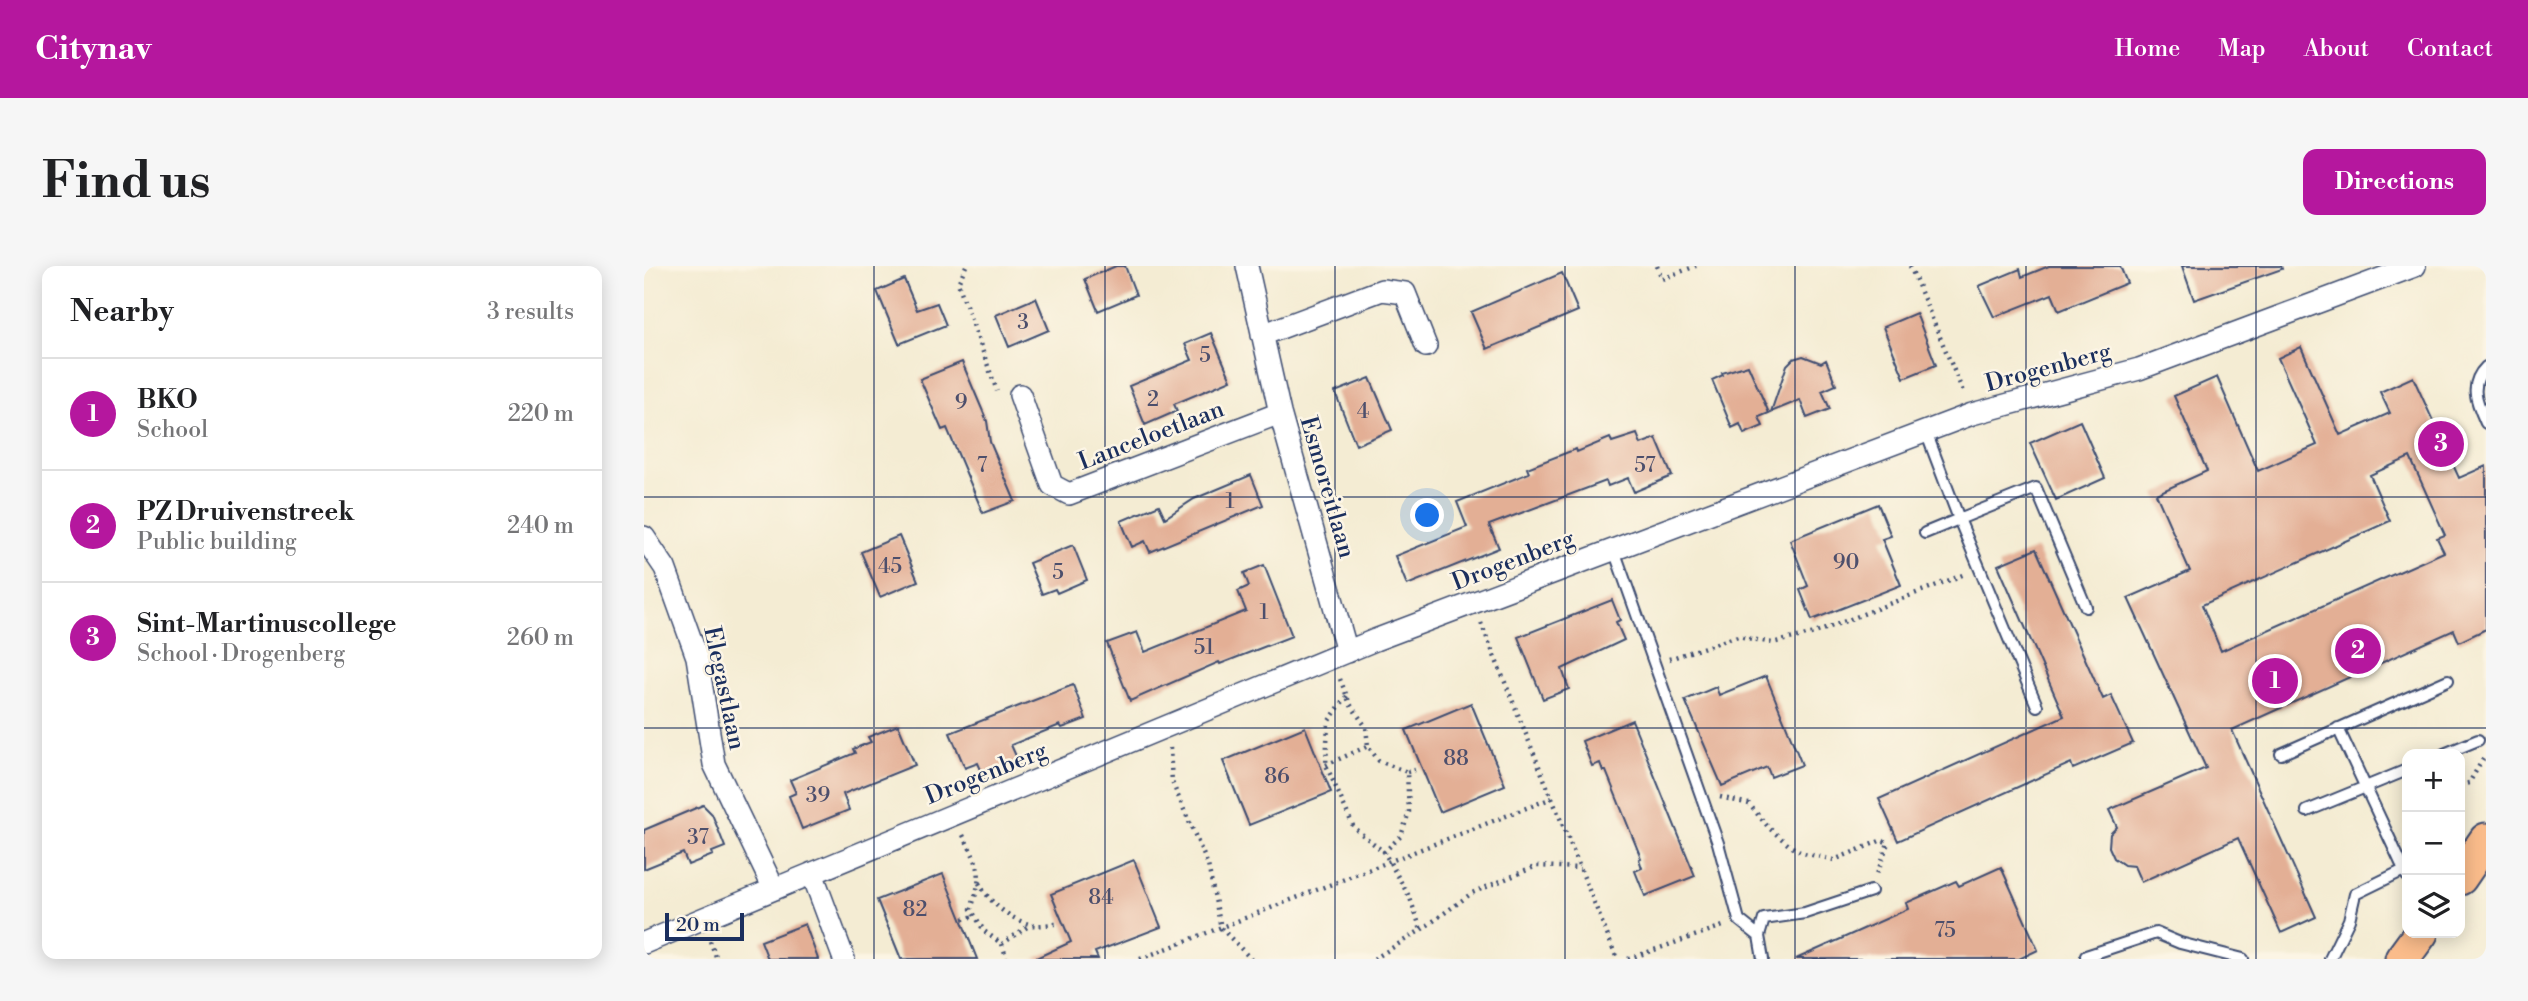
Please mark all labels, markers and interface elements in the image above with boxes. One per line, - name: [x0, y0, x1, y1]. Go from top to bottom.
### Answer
- text: Citynav: [35, 29, 152, 70]
- text: Home: [2115, 34, 2180, 64]
- text: Map: [2218, 34, 2266, 64]
- text: About: [2304, 34, 2369, 64]
- text: Contact: [2407, 34, 2493, 64]
- button: Directions: [2303, 149, 2486, 215]
- text: Find us: [42, 152, 211, 213]
- text: Nearby: [70, 293, 174, 331]
- text: 3 results: [487, 298, 574, 326]
- house number: 3: [1017, 310, 1029, 336]
- street label: Drogenberg: [1982, 337, 2115, 399]
- house number: 5: [1199, 343, 1211, 369]
- text: BKO: [137, 384, 198, 416]
- house number: 2: [1147, 387, 1159, 413]
- house number: 9: [955, 390, 967, 416]
- street label: Lanceloetlaan: [1074, 394, 1229, 477]
- house number: 4: [1357, 399, 1369, 425]
- text: 1: [87, 400, 99, 428]
- text: 220 m: [508, 400, 574, 428]
- street label: Esmoreitlaan: [1292, 413, 1362, 562]
- text: School: [137, 416, 208, 444]
- pin: 3: [2418, 418, 2464, 470]
- house number: 7: [977, 453, 988, 479]
- house number: 57: [1634, 453, 1656, 479]
- house number: 1: [1225, 489, 1235, 515]
- text: PZ Druivenstreek: [137, 496, 354, 528]
- your location: [1410, 498, 1444, 532]
- text: 2: [86, 512, 100, 540]
- text: 240 m: [507, 512, 574, 540]
- street label: Drogenberg: [1448, 524, 1580, 598]
- text: Public building: [137, 528, 297, 556]
- house number: 90: [1833, 550, 1859, 576]
- house number: 45: [878, 554, 902, 580]
- house number: 5: [1052, 560, 1064, 586]
- house number: 1: [1259, 600, 1269, 626]
- text: Sint-Martinuscollege: [137, 608, 397, 640]
- text: 3: [86, 624, 100, 652]
- text: 260 m: [507, 624, 574, 652]
- street label: Elegastlaan: [696, 624, 752, 753]
- pin: 2: [2335, 625, 2381, 677]
- house number: 51: [1194, 635, 1214, 661]
- text: School · Drogenberg: [137, 640, 345, 668]
- pin: 1: [2252, 655, 2298, 707]
- street label: Drogenberg: [921, 736, 1052, 812]
- house number: 88: [1443, 746, 1469, 772]
- map controls: [2402, 749, 2465, 938]
- button: +: [2402, 749, 2465, 812]
- house number: 86: [1264, 764, 1290, 790]
- house number: 39: [806, 783, 830, 809]
- button: −: [2402, 812, 2465, 875]
- house number: 37: [687, 825, 709, 851]
- button: layers: [2402, 875, 2465, 938]
- house number: 84: [1088, 885, 1114, 911]
- house number: 82: [903, 897, 927, 923]
- scale bar: [665, 910, 744, 942]
- text: 20 m: [676, 913, 720, 937]
- house number: 75: [1934, 918, 1956, 944]

